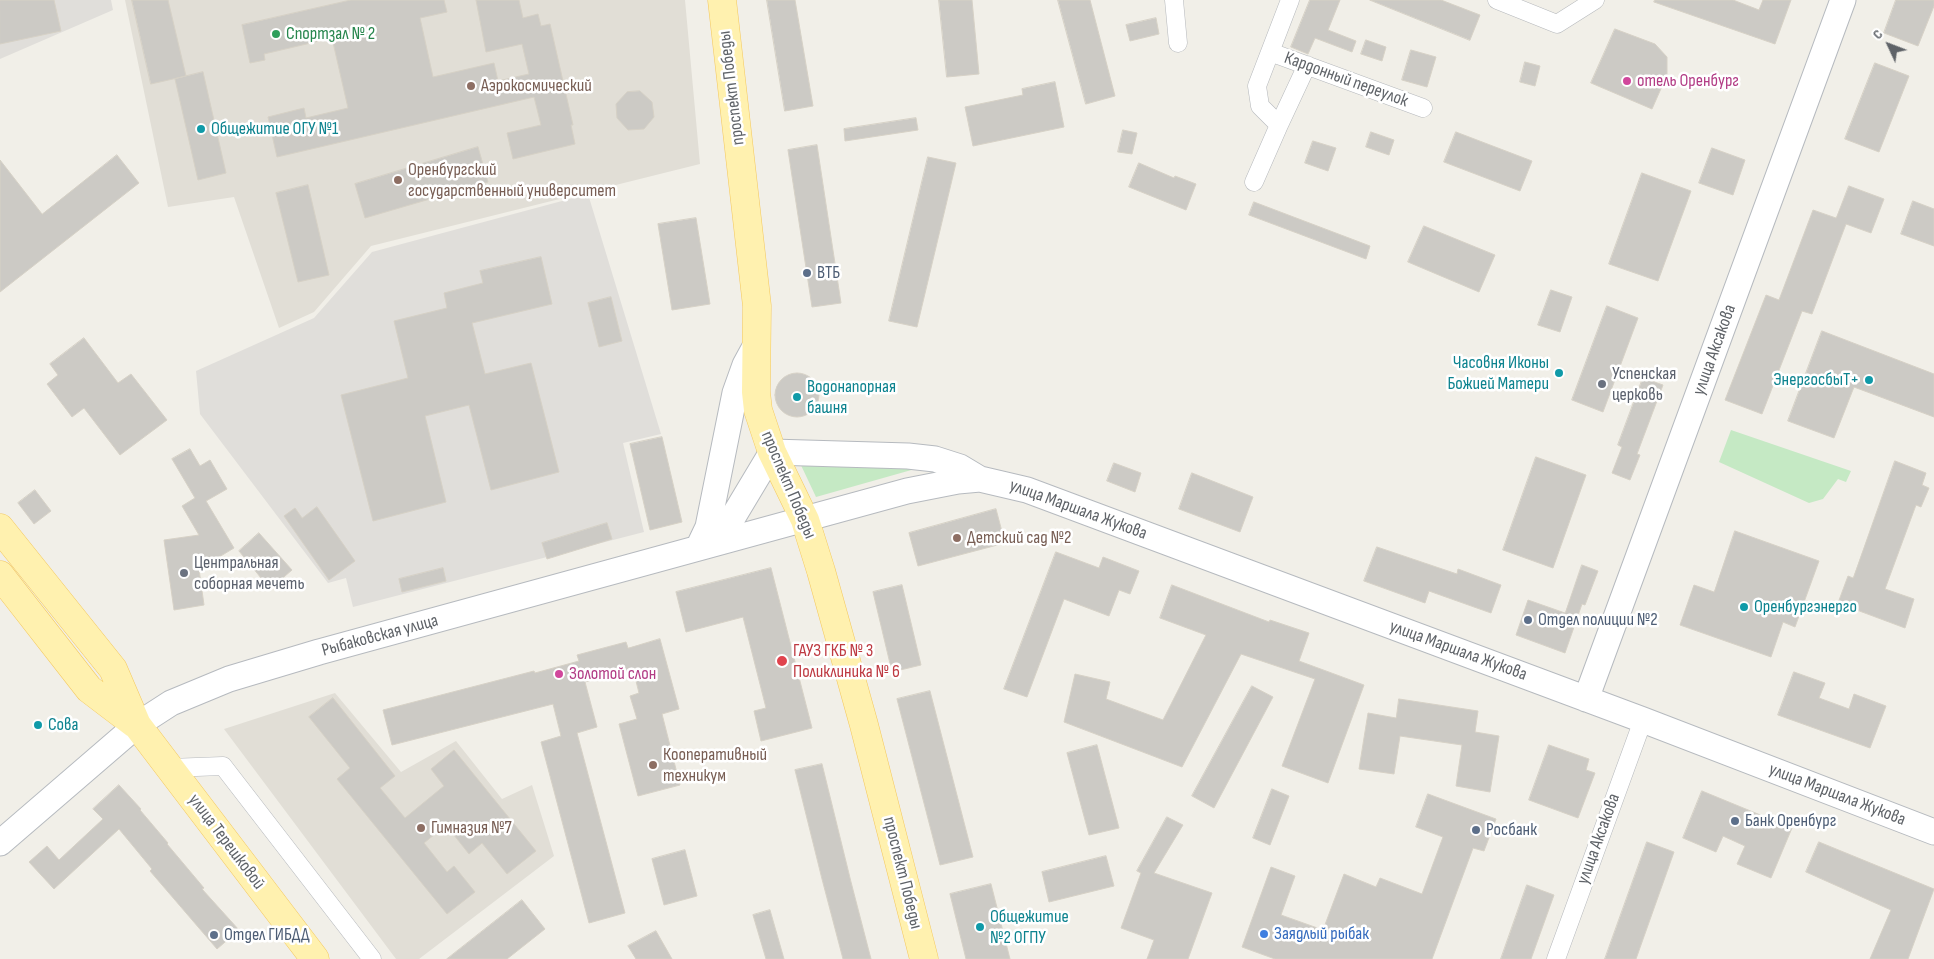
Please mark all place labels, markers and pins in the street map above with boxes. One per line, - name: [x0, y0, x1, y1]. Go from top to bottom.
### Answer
- place label: Спортзал № 2: [286, 23, 375, 45]
- marker: Спортзал № 2: [270, 28, 282, 40]
- place label: отель Оренбург: [1637, 70, 1739, 92]
- place label: Аэрокосмический: [481, 75, 592, 97]
- marker: отель Оренбург: [1621, 75, 1633, 87]
- marker: Аэрокосмический: [465, 80, 477, 92]
- place label: Общежитие ОГУ №1: [211, 118, 338, 140]
- marker: Общежитие ОГУ №1: [195, 123, 207, 135]
- place label: Оренбургский государственный университет: [408, 159, 616, 202]
- marker: Оренбургский государственный университет: [392, 174, 404, 186]
- place label: ВТБ: [817, 262, 840, 284]
- marker: ВТБ: [801, 267, 813, 279]
- place label: Часовня Иконы Божией Матери: [1447, 352, 1549, 394]
- place label: Успенская церковь: [1612, 363, 1676, 406]
- marker: Часовня Иконы Божией Матери: [1553, 367, 1565, 379]
- place label: ЭнергосбыТ+: [1773, 369, 1859, 391]
- marker: ЭнергосбыТ+: [1863, 374, 1875, 386]
- place label: Водонапорная башня: [807, 376, 896, 418]
- marker: Успенская церковь: [1596, 378, 1608, 390]
- marker: Водонапорная башня: [791, 391, 803, 403]
- place label: Детский сад №2: [967, 527, 1072, 549]
- marker: Детский сад №2: [951, 532, 963, 544]
- place label: Центральная соборная мечеть: [194, 552, 305, 594]
- marker: Центральная соборная мечеть: [178, 567, 190, 579]
- place label: Оренбургэнерго: [1754, 596, 1857, 618]
- marker: Оренбургэнерго: [1738, 601, 1750, 613]
- place label: Отдел полиции №2: [1538, 609, 1658, 631]
- marker: Отдел полиции №2: [1522, 614, 1534, 626]
- place label: ГАУЗ ГКБ № 3 Поликлиника № 6: [793, 640, 900, 682]
- marker: ГАУЗ ГКБ № 3 Поликлиника № 6: [775, 654, 789, 668]
- place label: Золотой слон: [569, 663, 656, 685]
- marker: Золотой слон: [553, 668, 565, 680]
- place label: Сова: [48, 714, 78, 736]
- marker: Сова: [32, 719, 44, 731]
- place label: Кооперативный техникум: [663, 744, 767, 786]
- marker: Кооперативный техникум: [647, 759, 659, 771]
- place label: Банк Оренбург: [1745, 810, 1836, 832]
- marker: Банк Оренбург: [1729, 815, 1741, 827]
- place label: Гимназия №7: [431, 817, 512, 839]
- place label: Росбанк: [1486, 819, 1537, 841]
- marker: Гимназия №7: [415, 822, 427, 834]
- marker: Росбанк: [1470, 824, 1482, 836]
- place label: Общежитие №2 ОГПУ: [990, 906, 1069, 949]
- marker: Общежитие №2 ОГПУ: [974, 921, 986, 933]
- place label: Заядлый рыбак: [1274, 923, 1369, 945]
- place label: Отдел ГИБДД: [224, 924, 310, 946]
- marker: Заядлый рыбак: [1258, 928, 1270, 940]
- marker: Отдел ГИБДД: [208, 929, 220, 941]

